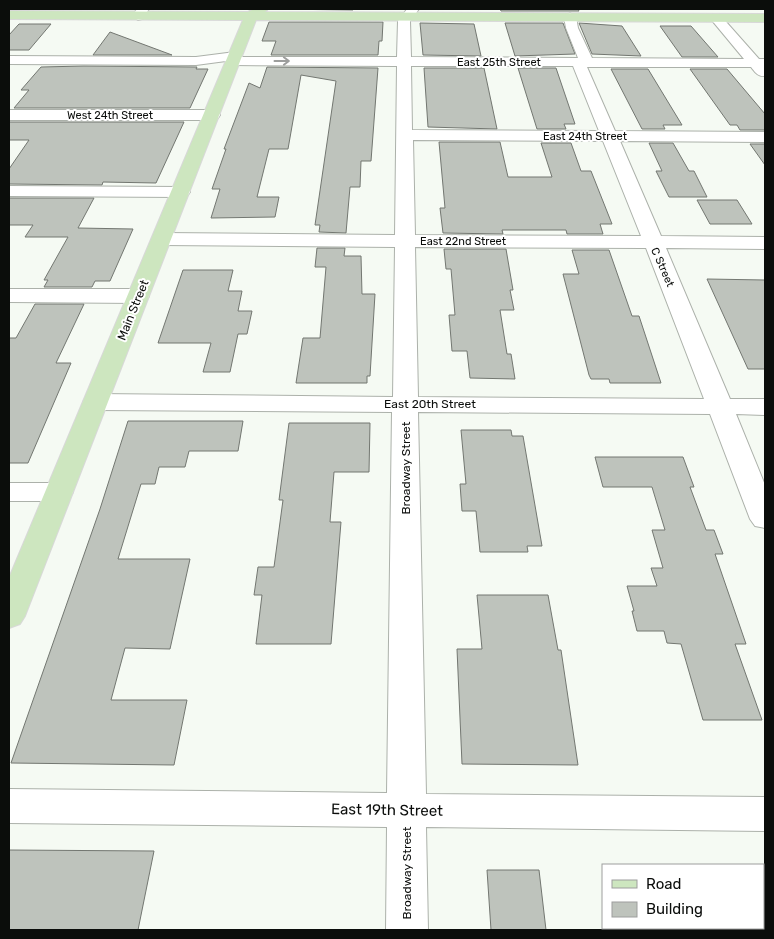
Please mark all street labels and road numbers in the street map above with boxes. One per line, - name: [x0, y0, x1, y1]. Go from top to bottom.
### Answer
- street label: East 25th Street: [457, 56, 542, 69]
- street label: West 24th Street: [67, 109, 154, 122]
- street label: East 24th Street: [543, 130, 628, 143]
- street label: East 22nd Street: [420, 235, 507, 248]
- street label: C Street: [648, 245, 677, 290]
- street label: Main Street: [115, 277, 152, 342]
- street label: East 20th Street: [384, 397, 476, 411]
- street label: Broadway Street: [399, 421, 413, 514]
- street label: East 19th Street: [331, 800, 443, 820]
- street label: Broadway Street: [400, 826, 414, 919]

